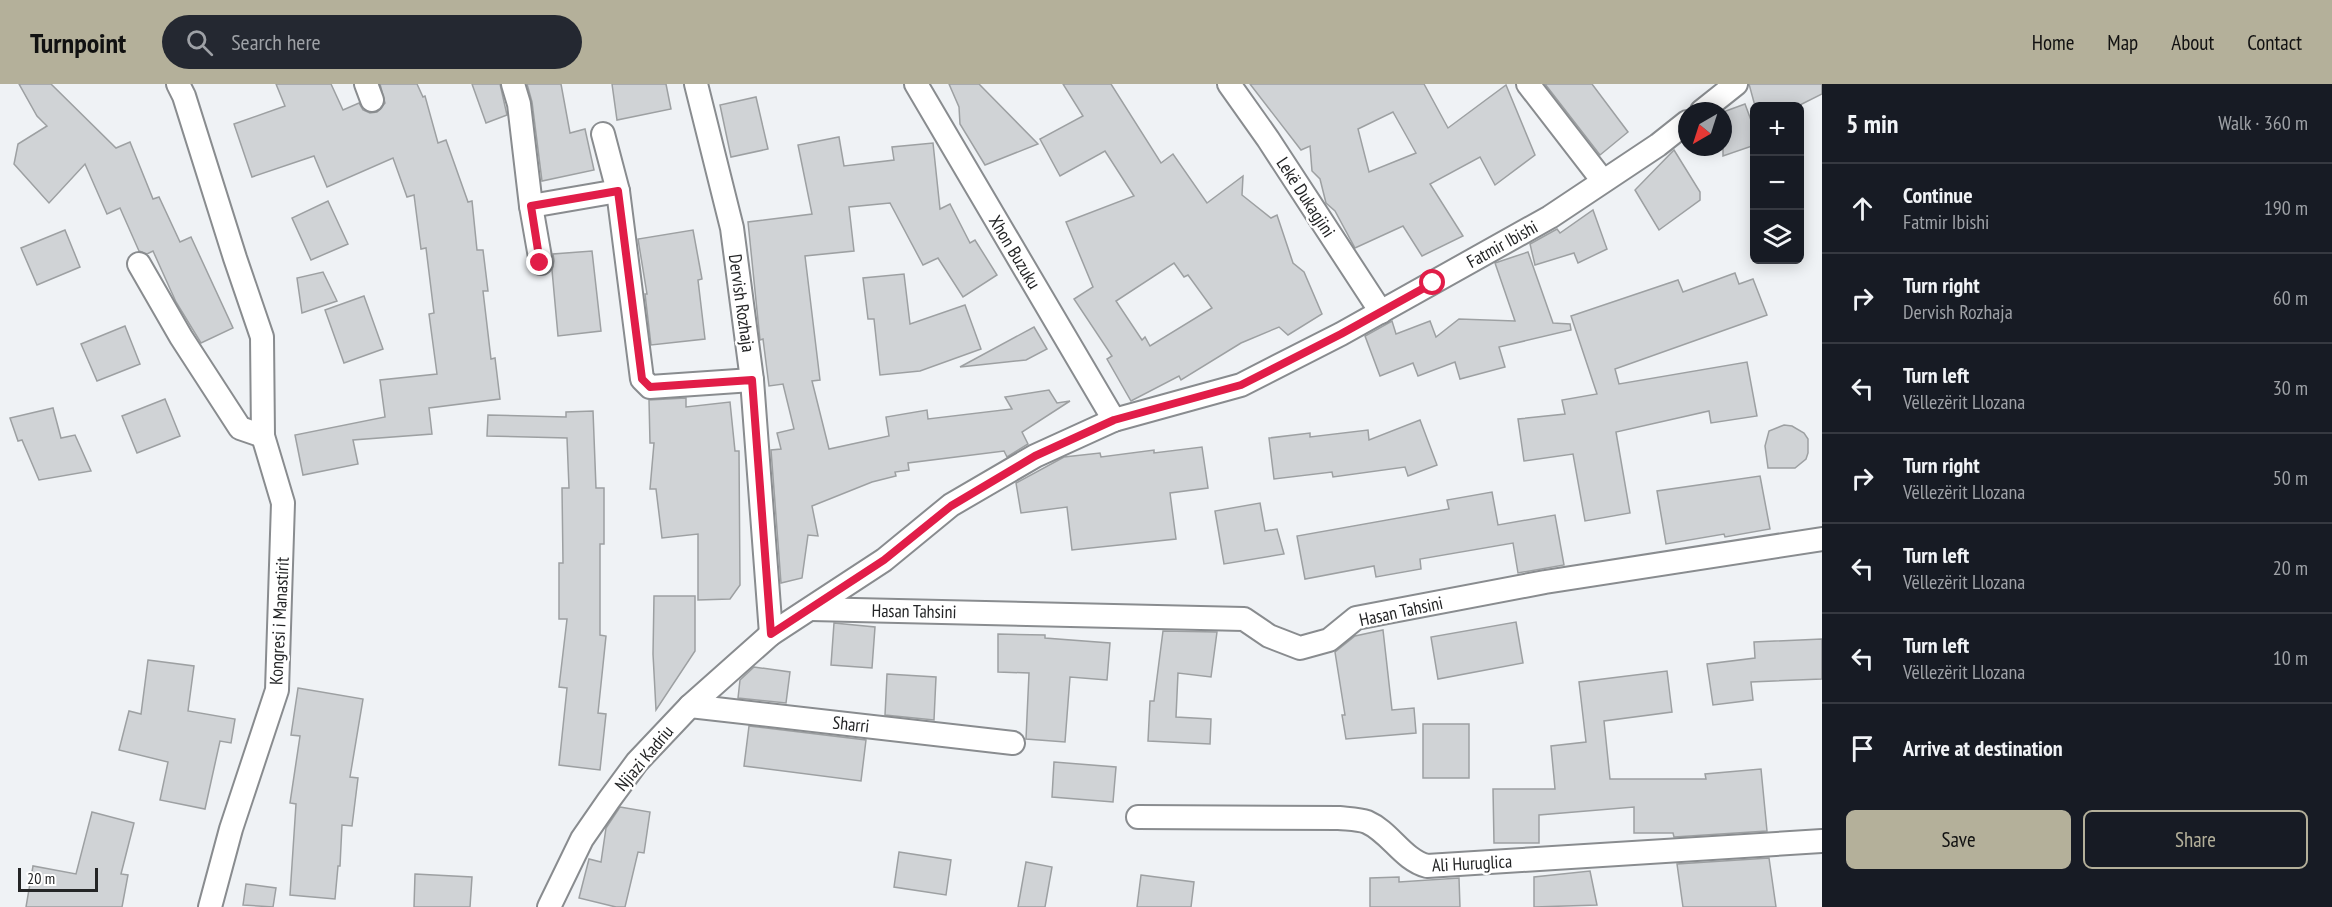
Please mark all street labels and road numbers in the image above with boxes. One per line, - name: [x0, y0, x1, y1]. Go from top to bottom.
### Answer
- street label: Lekë Dukagjini: [1272, 153, 1340, 241]
- street label: Xhon Buzuku: [984, 211, 1046, 293]
- street label: Fatmir Ibishi: [1462, 215, 1542, 273]
- street label: Dervish Rozhaja: [724, 253, 760, 353]
- street label: Kongresi i Manastirit: [264, 556, 294, 686]
- street label: Hasan Tahsini: [1357, 591, 1445, 631]
- street label: Hasan Tahsini: [871, 599, 957, 623]
- street label: Sharri: [832, 711, 870, 737]
- street label: Njiazi Kadriu: [610, 720, 678, 796]
- street label: Ali Huruglica: [1431, 849, 1513, 877]

